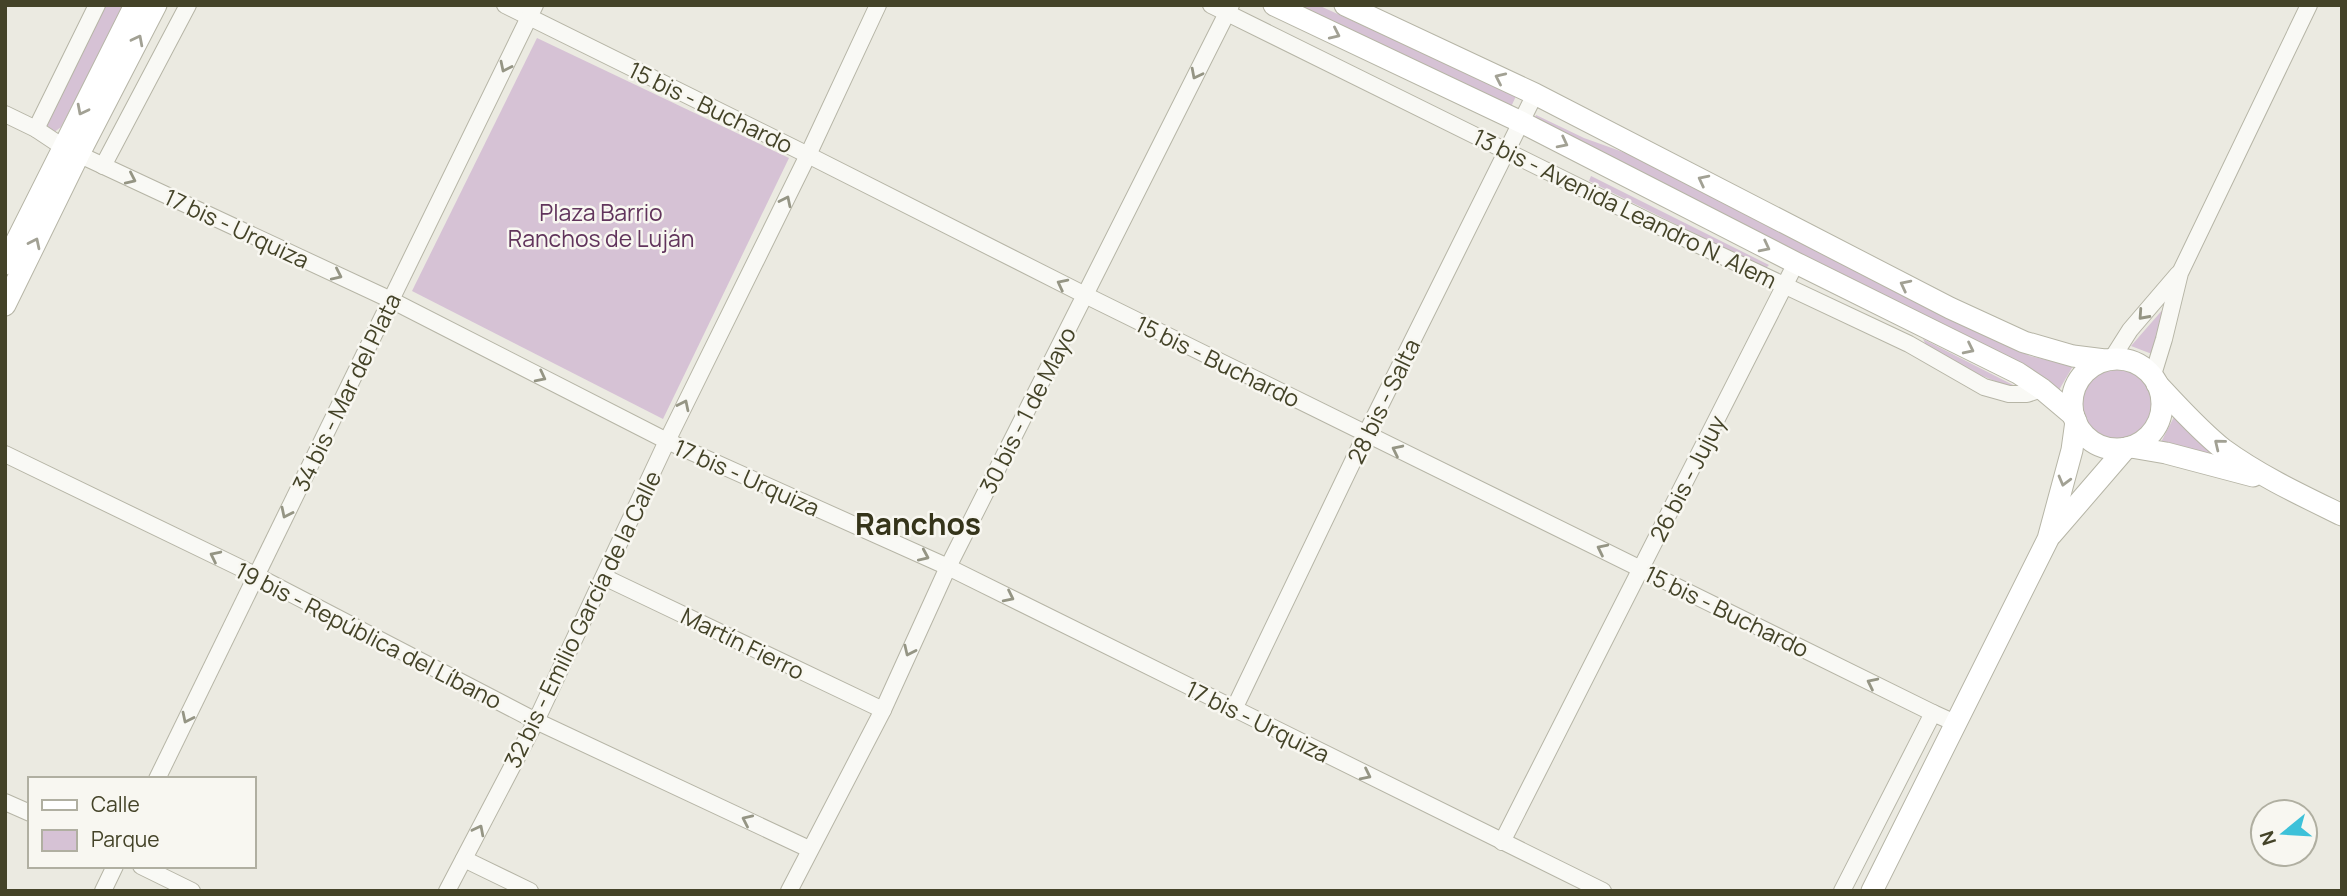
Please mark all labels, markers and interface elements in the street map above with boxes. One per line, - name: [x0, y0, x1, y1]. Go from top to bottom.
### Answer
- one-way arrow: [1328, 26, 1340, 40]
- one-way arrow: [129, 35, 143, 47]
- street label: 15 bis - Buchardo: [624, 53, 798, 161]
- one-way arrow: [499, 60, 513, 72]
- one-way arrow: [1190, 67, 1204, 79]
- one-way arrow: [1495, 72, 1507, 86]
- one-way arrow: [77, 103, 90, 115]
- street label: 13 bis - Avenida Leandro N. Alem: [1468, 120, 1782, 296]
- one-way arrow: [1556, 135, 1568, 149]
- one-way arrow: [124, 171, 136, 185]
- one-way arrow: [1698, 175, 1710, 189]
- street label: 17 bis - Urquiza: [159, 180, 315, 276]
- park label: Plaza Barrio Ranchos de Luján: [508, 196, 694, 254]
- one-way arrow: [777, 196, 791, 208]
- one-way arrow: [27, 238, 41, 250]
- one-way arrow: [1758, 239, 1770, 253]
- one-way arrow: [330, 267, 342, 281]
- one-way arrow: [1057, 278, 1069, 292]
- one-way arrow: [1900, 279, 1912, 293]
- street label: 34 bis - Mar del Plata: [284, 288, 408, 496]
- street label: 15 bis - Buchardo: [1131, 307, 1305, 415]
- one-way arrow: [2139, 307, 2152, 320]
- street label: 30 bis - 1 de Mayo: [971, 321, 1083, 499]
- street label: 28 bis - Salta: [1339, 333, 1427, 469]
- one-way arrow: [1962, 340, 1974, 354]
- one-way arrow: [534, 368, 546, 382]
- one-way arrow: [676, 400, 690, 412]
- street label: 26 bis - Jujuy: [1641, 409, 1733, 547]
- street label: 17 bis - Urquiza: [669, 431, 825, 523]
- one-way arrow: [2214, 440, 2227, 452]
- one-way arrow: [1392, 444, 1404, 458]
- street label: 32 bis - Emilio García de la Calle: [496, 465, 668, 773]
- one-way arrow: [2057, 475, 2072, 487]
- district label: Ranchos: [855, 503, 981, 544]
- one-way arrow: [280, 506, 294, 518]
- one-way arrow: [1597, 544, 1609, 558]
- one-way arrow: [917, 548, 929, 562]
- one-way arrow: [209, 550, 222, 564]
- street label: 19 bis - República del Líbano: [230, 554, 508, 716]
- street label: 15 bis - Buchardo: [1640, 557, 1814, 665]
- one-way arrow: [1002, 589, 1014, 603]
- street label: Martín Fierro: [676, 599, 810, 687]
- one-way arrow: [903, 644, 917, 657]
- street label: 17 bis - Urquiza: [1181, 672, 1335, 770]
- one-way arrow: [1867, 677, 1879, 691]
- one-way arrow: [181, 711, 195, 723]
- one-way arrow: [1359, 766, 1371, 780]
- legend: [28, 777, 256, 868]
- text: Calle: [91, 790, 140, 818]
- north arrow: [2249, 798, 2319, 868]
- one-way arrow: [742, 814, 754, 828]
- text: Parque: [91, 825, 160, 853]
- one-way arrow: [471, 825, 484, 837]
- text: N: [2253, 828, 2282, 849]

